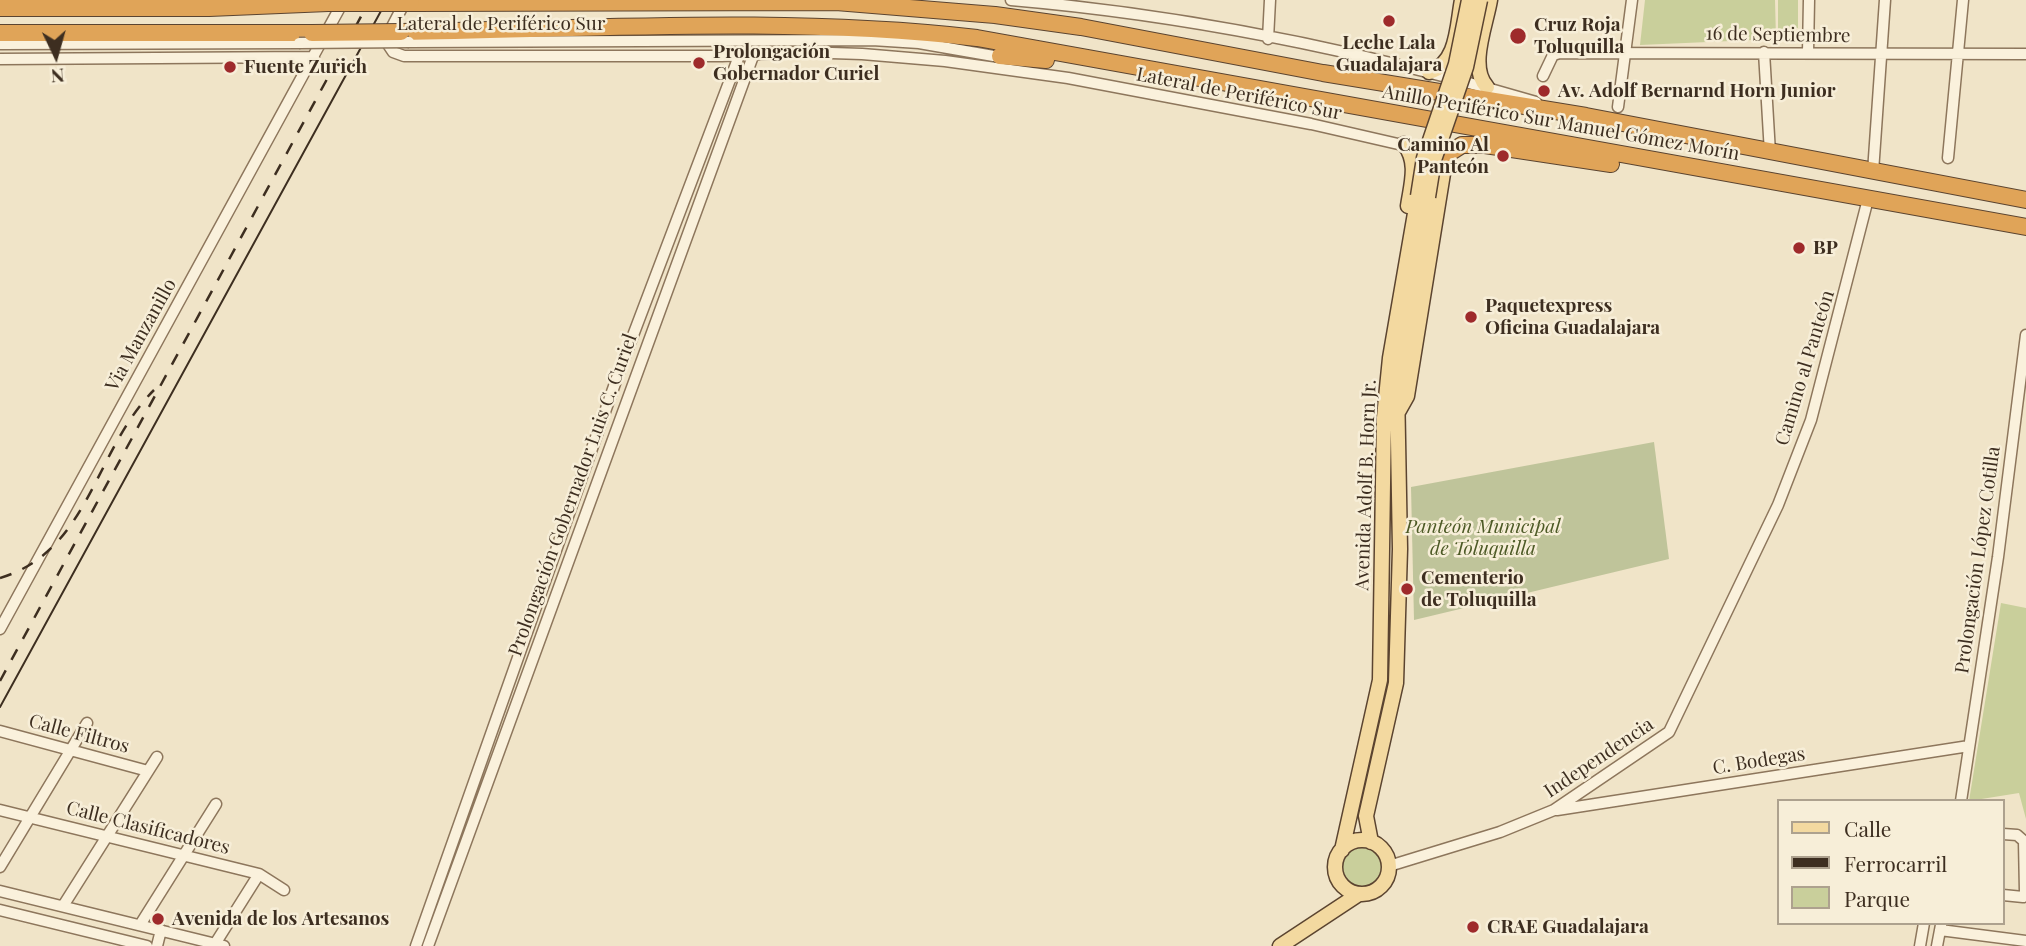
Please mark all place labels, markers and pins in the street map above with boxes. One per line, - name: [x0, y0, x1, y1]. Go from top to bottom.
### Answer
- marker: Leche Lala Guadalajara: [1381, 13, 1397, 29]
- place label: Cruz Roja Toluquilla: [1534, 14, 1624, 58]
- marker: Cruz Roja Toluquilla: [1508, 26, 1528, 46]
- place label: Leche Lala Guadalajara: [1336, 32, 1442, 76]
- place label: Prolongación Gobernador Curiel: [713, 41, 879, 85]
- marker: Prolongación Gobernador Curiel: [691, 55, 707, 71]
- place label: Fuente Zurich: [244, 56, 367, 78]
- marker: Fuente Zurich: [222, 59, 238, 75]
- place label: Av. Adolf Bernarnd Horn Junior: [1558, 80, 1836, 102]
- marker: Av. Adolf Bernarnd Horn Junior: [1536, 83, 1552, 99]
- place label: Camino Al Panteón: [1397, 134, 1489, 178]
- marker: Camino Al Panteón: [1495, 148, 1511, 164]
- place label: BP: [1813, 237, 1838, 259]
- marker: BP: [1791, 240, 1807, 256]
- place label: Paquetexpress Oficina Guadalajara: [1485, 295, 1660, 339]
- marker: Paquetexpress Oficina Guadalajara: [1463, 309, 1479, 325]
- place label: Cementerio de Toluquilla: [1421, 567, 1537, 611]
- marker: Cementerio de Toluquilla: [1399, 581, 1415, 597]
- place label: Avenida de los Artesanos: [172, 908, 389, 930]
- marker: Avenida de los Artesanos: [150, 911, 166, 927]
- place label: CRAE Guadalajara: [1487, 916, 1649, 938]
- marker: CRAE Guadalajara: [1465, 919, 1481, 935]

